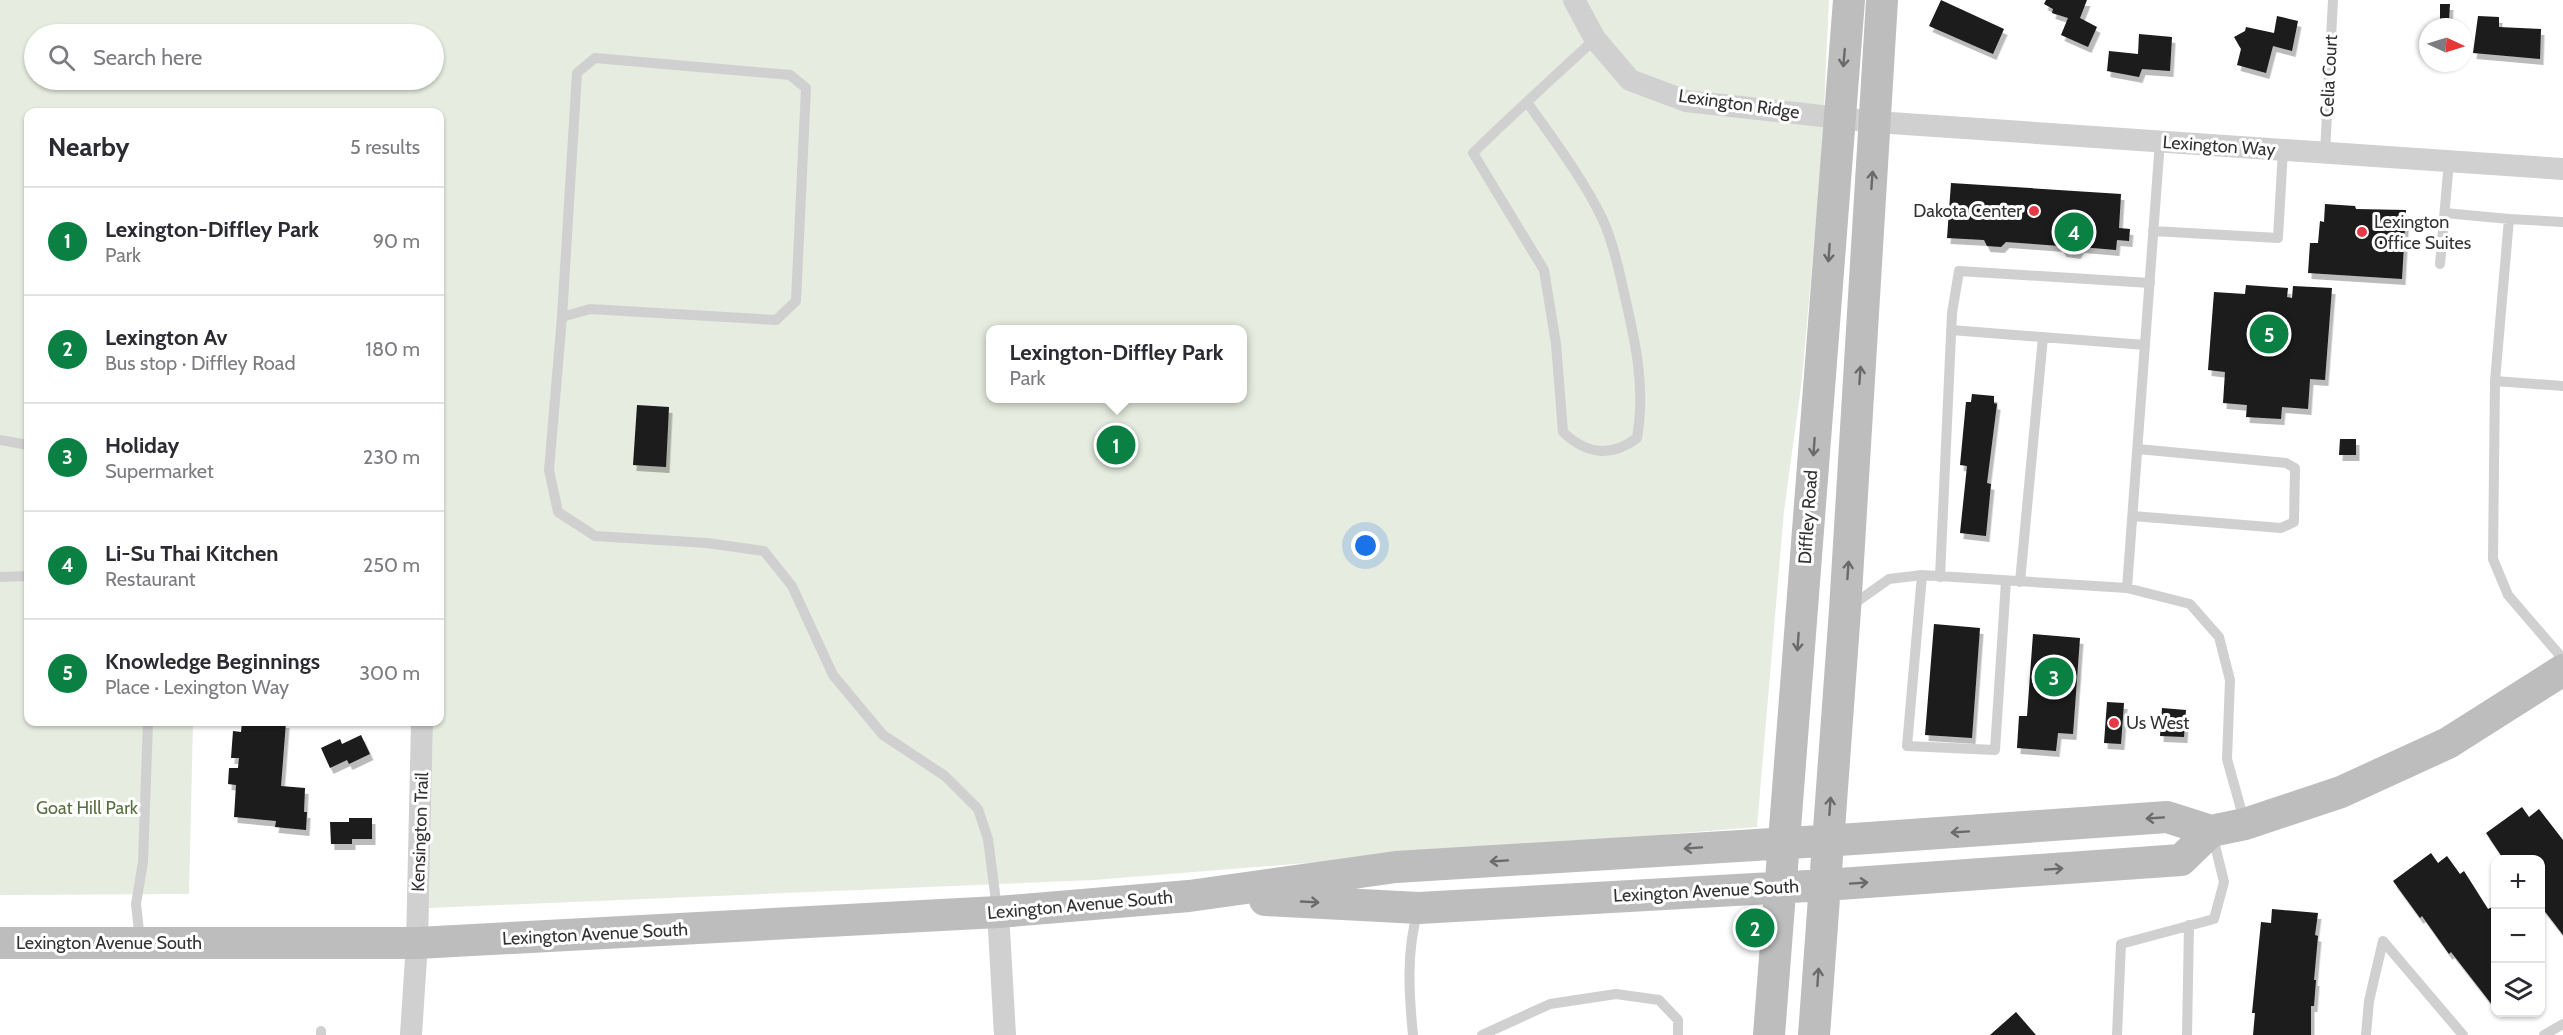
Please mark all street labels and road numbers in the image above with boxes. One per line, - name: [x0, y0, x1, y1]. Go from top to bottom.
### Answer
- street label: Celia Court: [2316, 34, 2342, 118]
- street label: Lexington Ridge: [1677, 85, 1801, 123]
- street label: Lexington Way: [2162, 131, 2276, 161]
- street label: Diffley Road: [1794, 469, 1822, 565]
- street label: Kensington Trail: [407, 771, 433, 892]
- street label: Lexington Avenue South: [1612, 875, 1800, 907]
- street label: Lexington Avenue South: [986, 886, 1174, 924]
- street label: Lexington Avenue South: [501, 918, 689, 950]
- street label: Lexington Avenue South: [16, 932, 202, 954]

